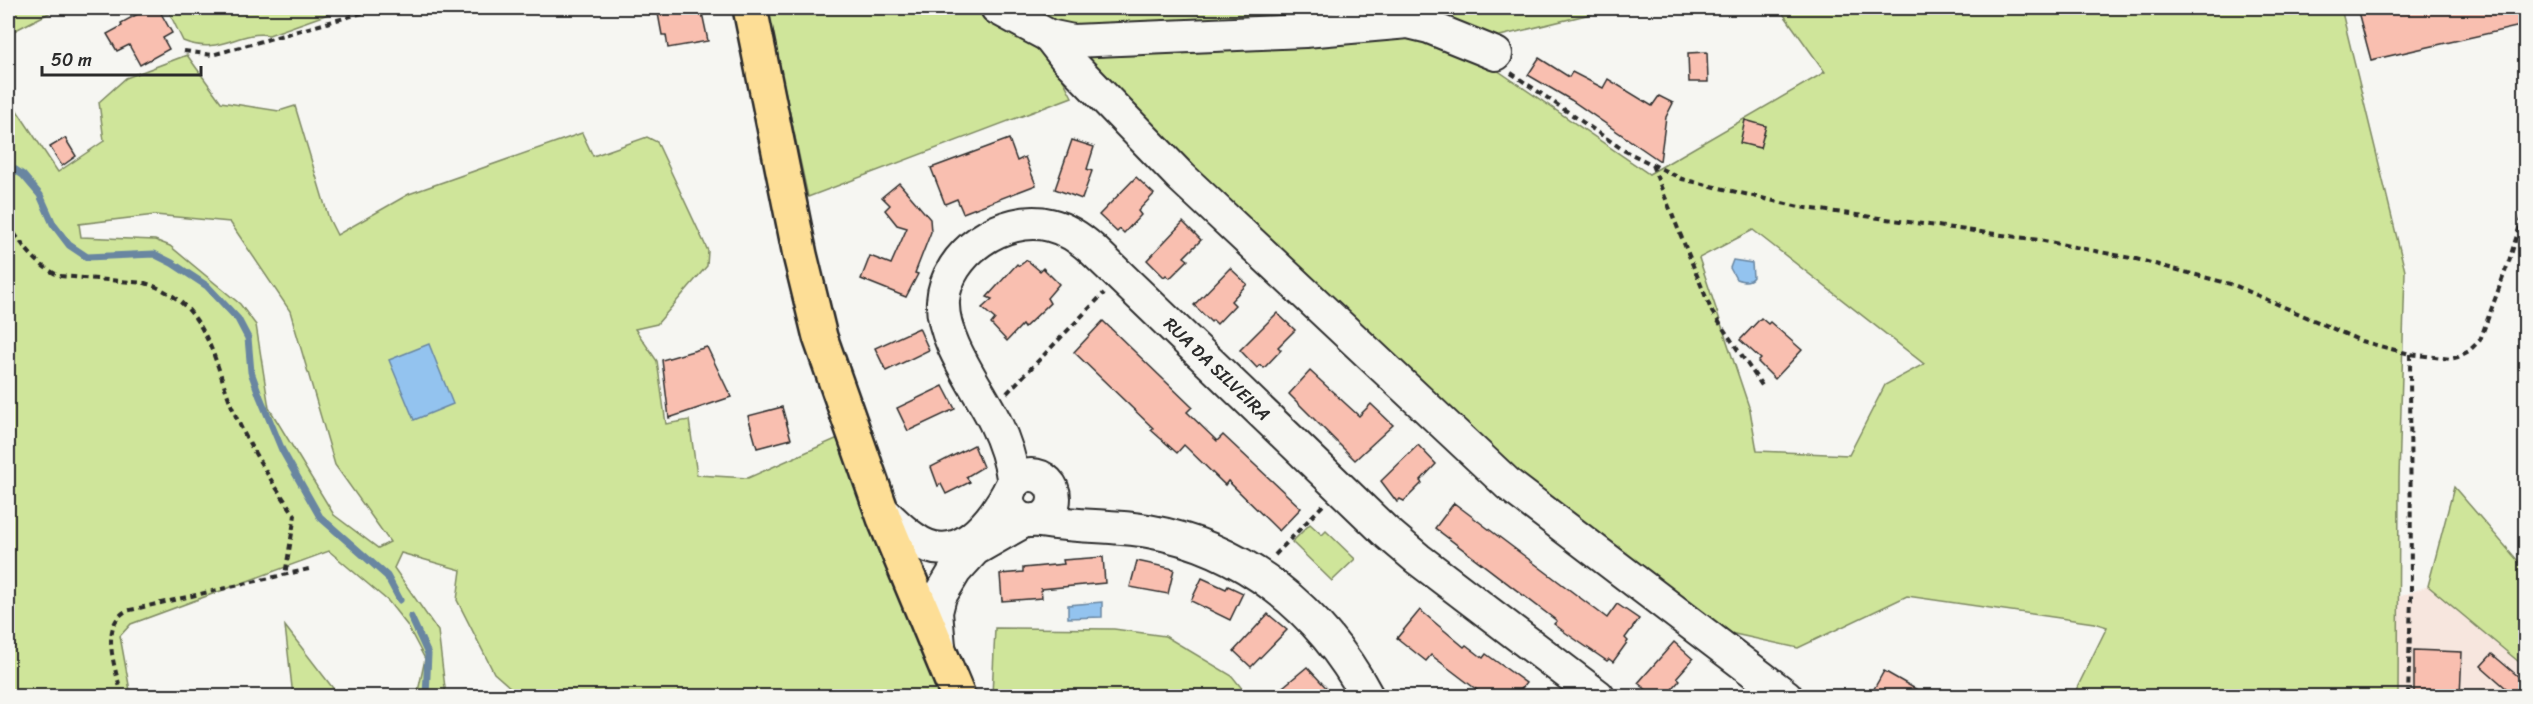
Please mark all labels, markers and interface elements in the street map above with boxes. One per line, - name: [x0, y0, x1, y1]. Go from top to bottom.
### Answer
- scale bar: [42, 39, 201, 77]
- text: 50 m: [51, 44, 92, 76]
- street label: RUA DA SILVEIRA: [1156, 309, 1278, 429]

